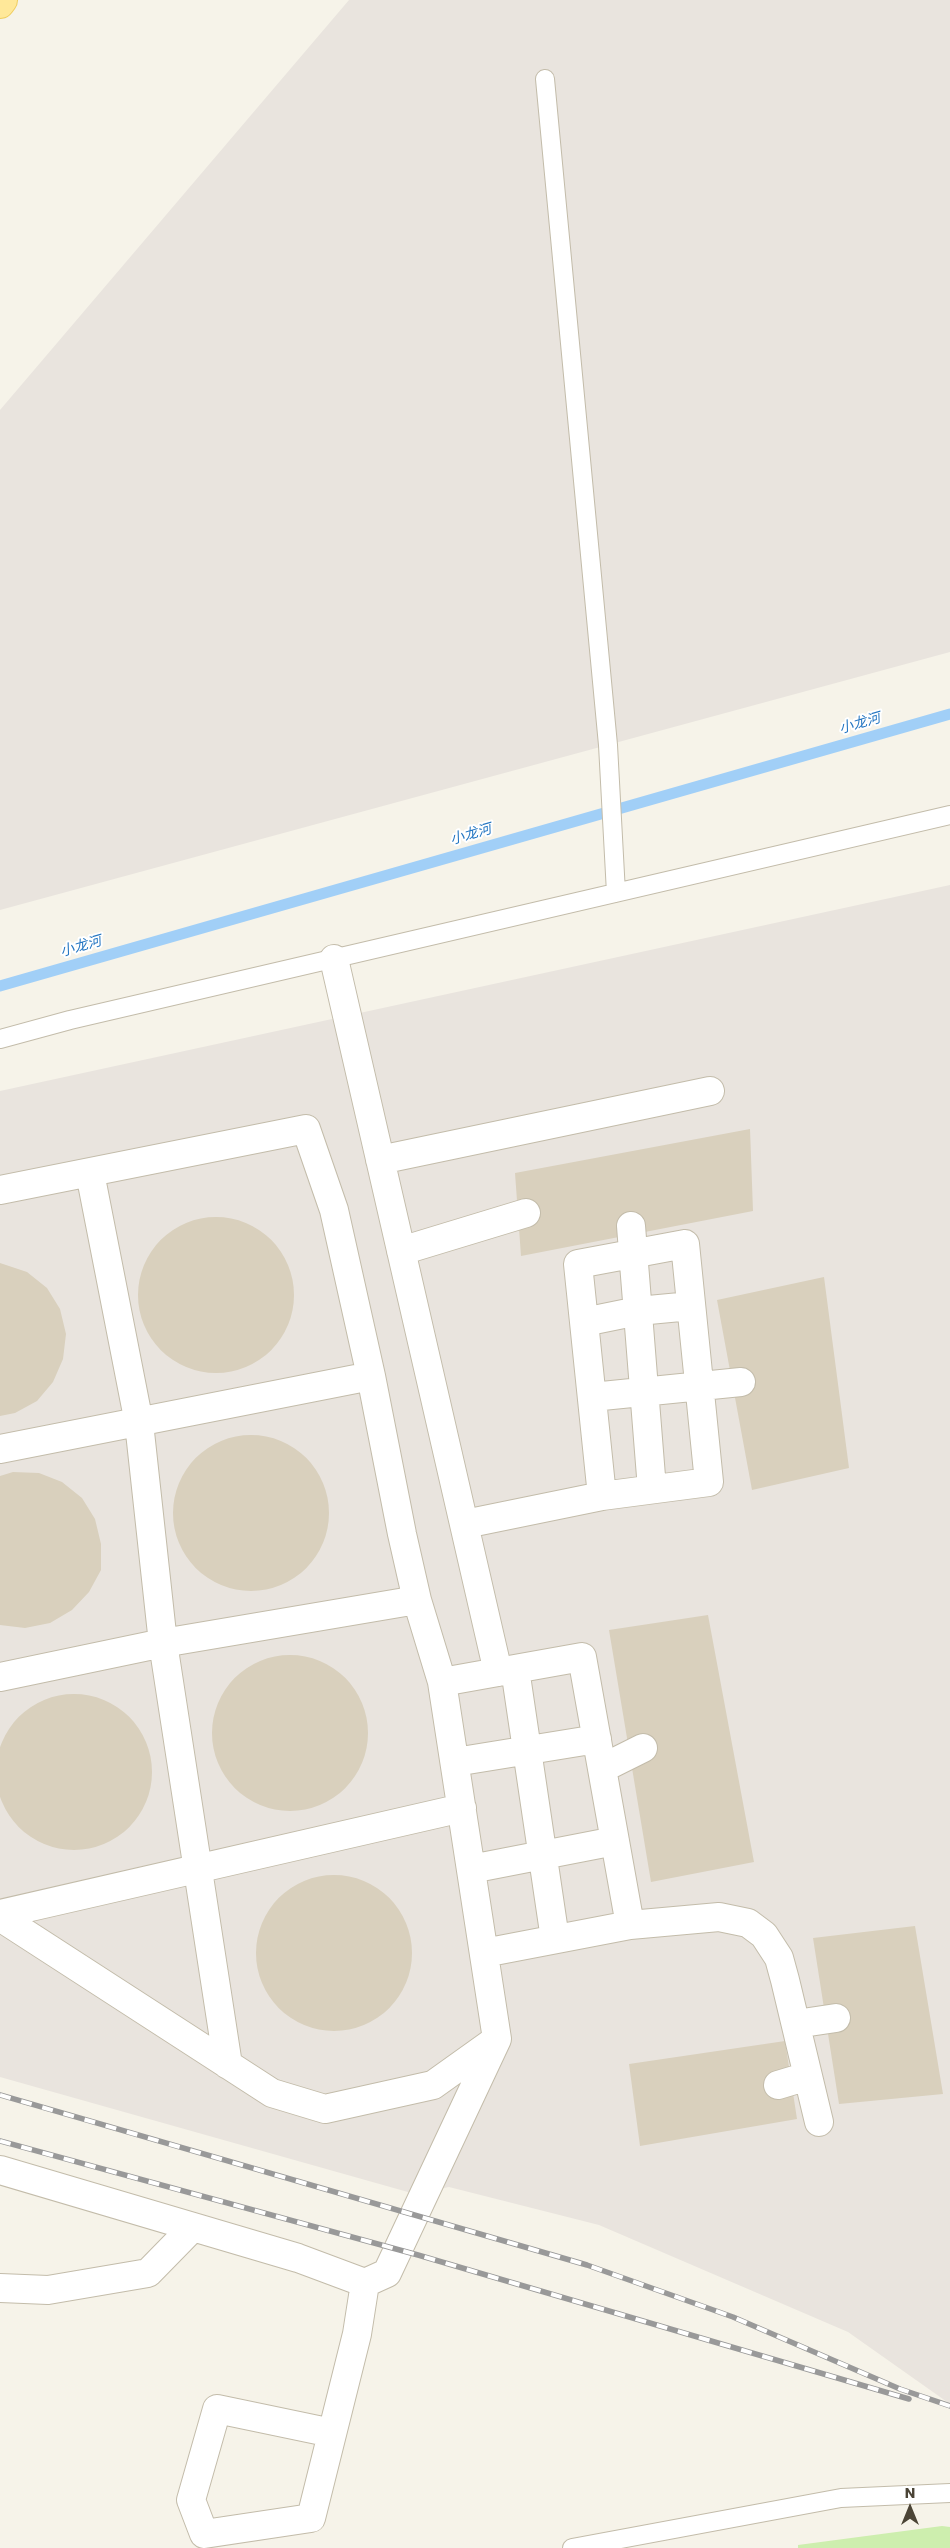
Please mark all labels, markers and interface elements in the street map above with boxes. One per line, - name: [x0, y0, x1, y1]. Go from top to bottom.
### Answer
- water label: 小龙河: [837, 710, 883, 738]
- water label: 小龙河: [448, 821, 494, 849]
- water label: 小龙河: [58, 933, 104, 961]
- north arrow: [885, 2483, 935, 2533]
- text: N: [905, 2483, 915, 2503]

